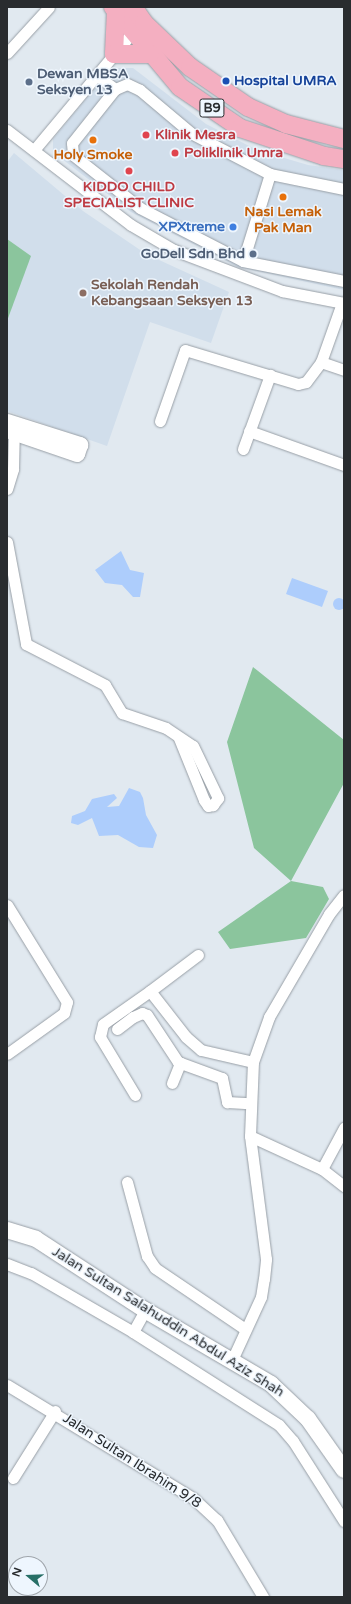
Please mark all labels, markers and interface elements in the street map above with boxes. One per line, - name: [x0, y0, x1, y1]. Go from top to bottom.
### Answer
- place label: Dewan MBSA Seksyen 13: [37, 66, 128, 98]
- place label: Hospital UMRA: [234, 73, 337, 89]
- marker: Hospital UMRA: [221, 76, 231, 86]
- marker: Dewan MBSA Seksyen 13: [24, 77, 34, 87]
- road number: B9: [199, 97, 225, 119]
- place label: Klinik Mesra: [155, 127, 236, 143]
- marker: Klinik Mesra: [140, 129, 152, 141]
- marker: Holy Smoke: [88, 135, 98, 145]
- place label: Poliklinik Umra: [184, 145, 283, 161]
- place label: Holy Smoke: [54, 147, 132, 163]
- marker: Poliklinik Umra: [169, 147, 181, 159]
- marker: KIDDO CHILD SPECIALIST CLINIC: [123, 165, 135, 177]
- place label: KIDDO CHILD SPECIALIST CLINIC: [64, 179, 194, 212]
- marker: Nasi Lemak Pak Man: [278, 192, 288, 202]
- place label: Nasi Lemak Pak Man: [244, 204, 322, 236]
- place label: XPXtreme: [159, 219, 225, 235]
- marker: XPXtreme: [228, 222, 238, 232]
- place label: GoDell Sdn Bhd: [141, 246, 245, 262]
- marker: GoDell Sdn Bhd: [248, 249, 258, 259]
- place label: Sekolah Rendah Kebangsaan Seksyen 13: [91, 277, 253, 310]
- marker: Sekolah Rendah Kebangsaan Seksyen 13: [78, 288, 88, 298]
- street label: Jalan Sultan Salahuddin Abdul Aziz Shah: [49, 1243, 287, 1401]
- street label: Jalan Sultan Ibrahim 9/8: [60, 1410, 204, 1512]
- north arrow: [8, 1556, 48, 1596]
- text: N: [10, 1566, 25, 1579]

